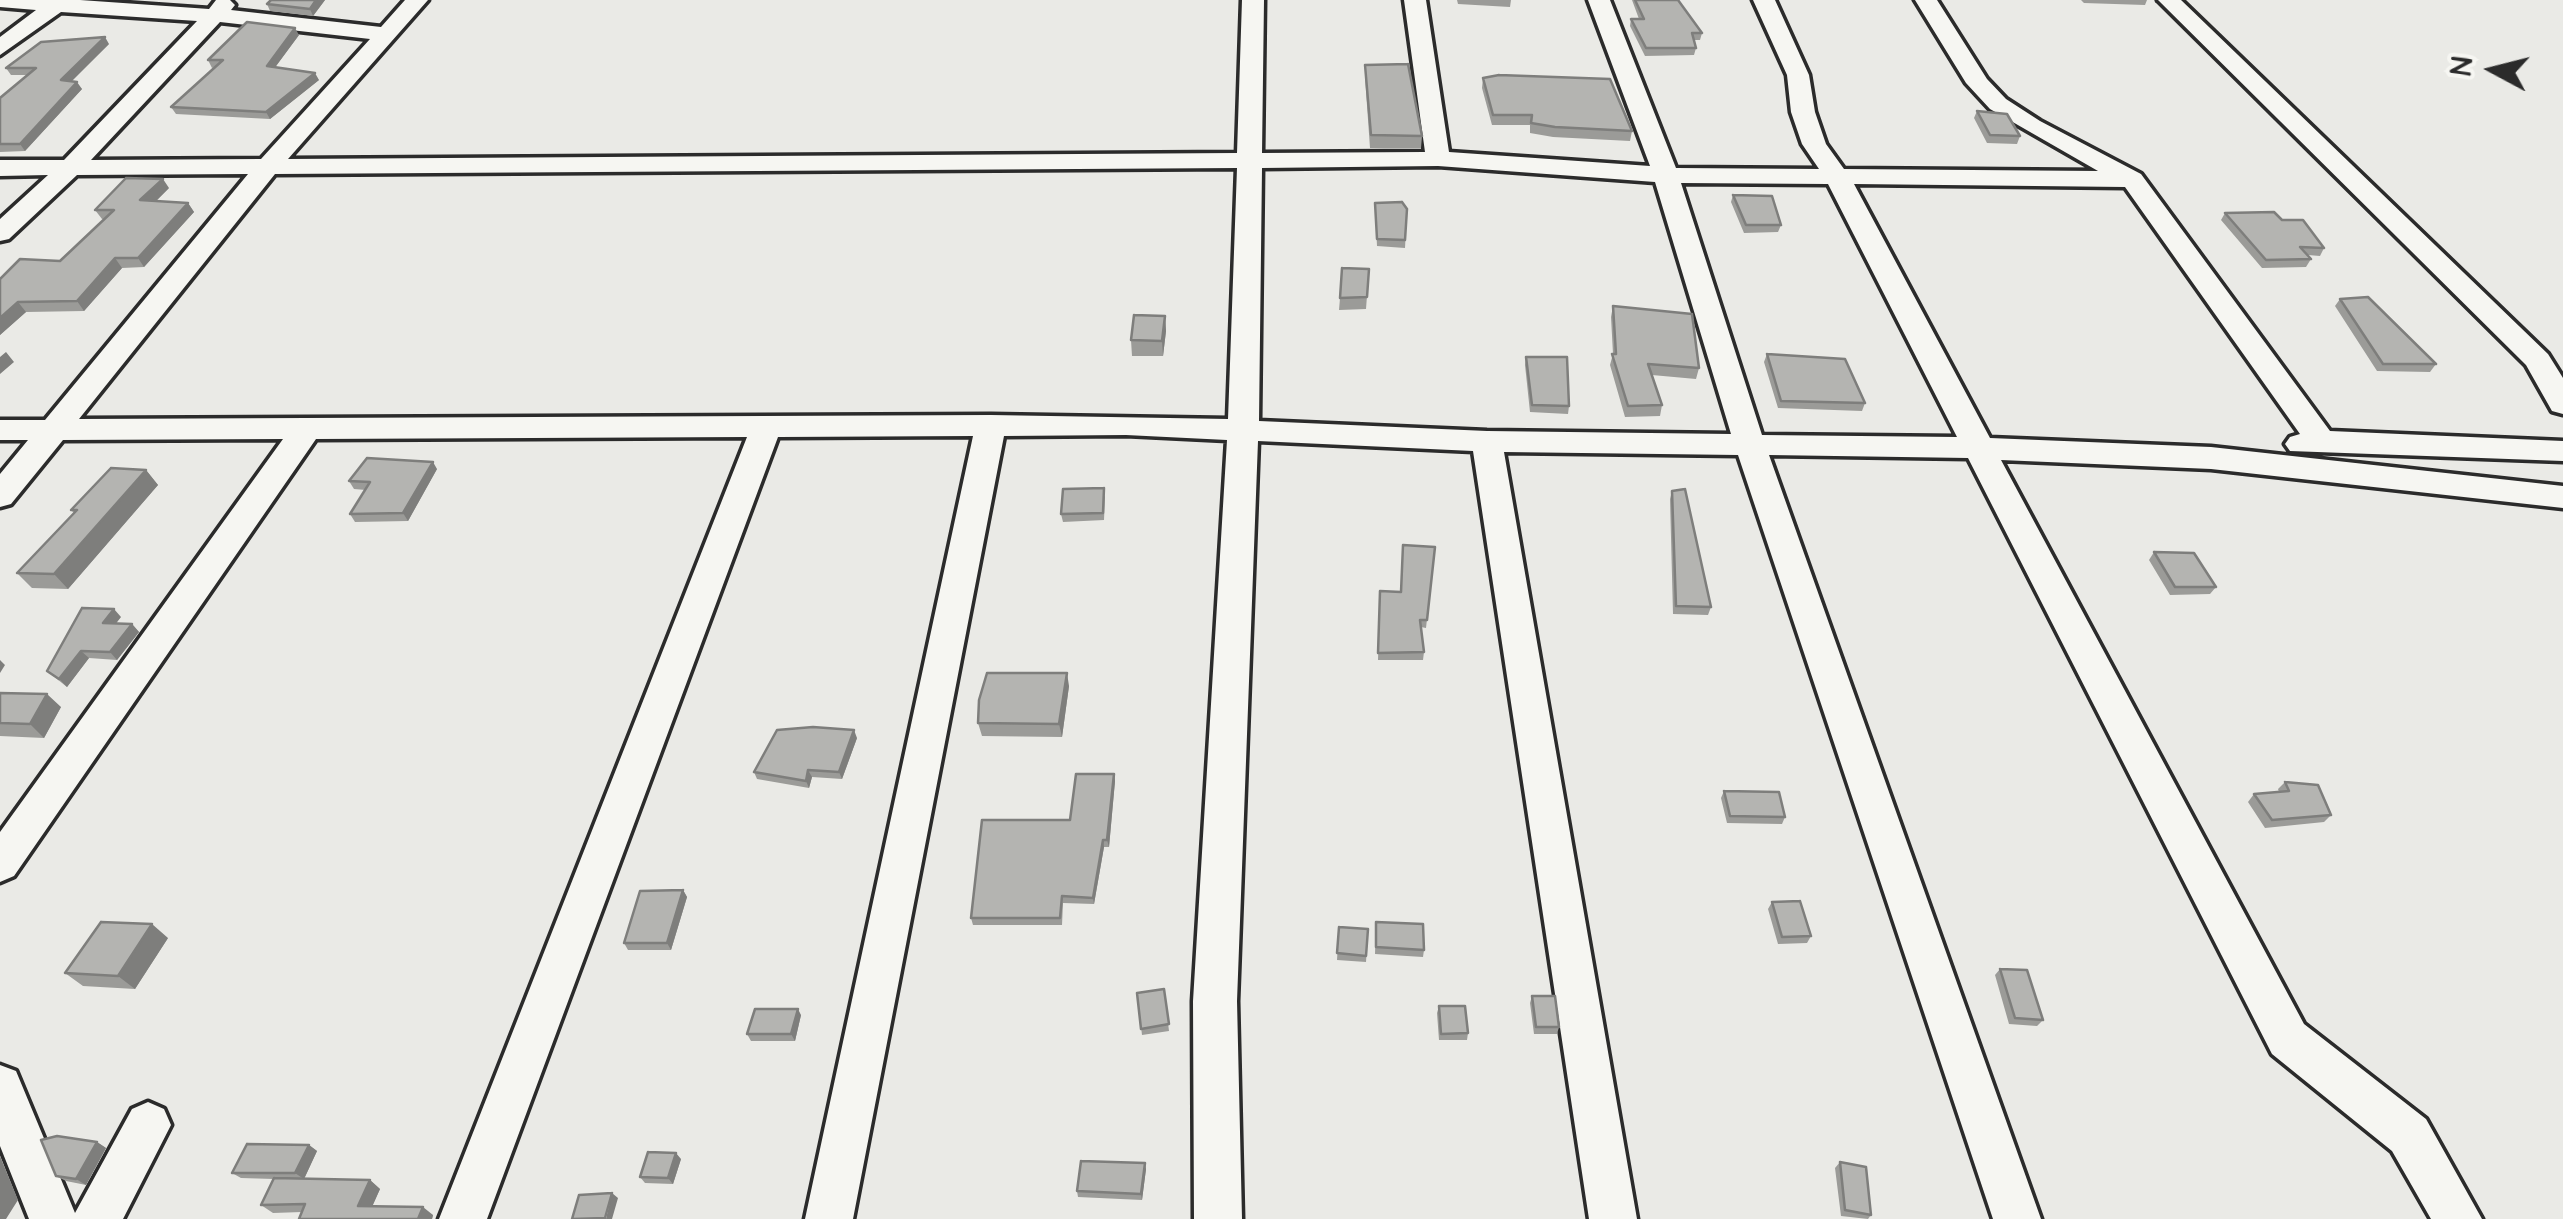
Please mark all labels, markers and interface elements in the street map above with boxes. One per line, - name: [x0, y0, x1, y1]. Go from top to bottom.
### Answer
- north arrow: [2443, 20, 2543, 120]
- text: N: [2442, 55, 2483, 77]

